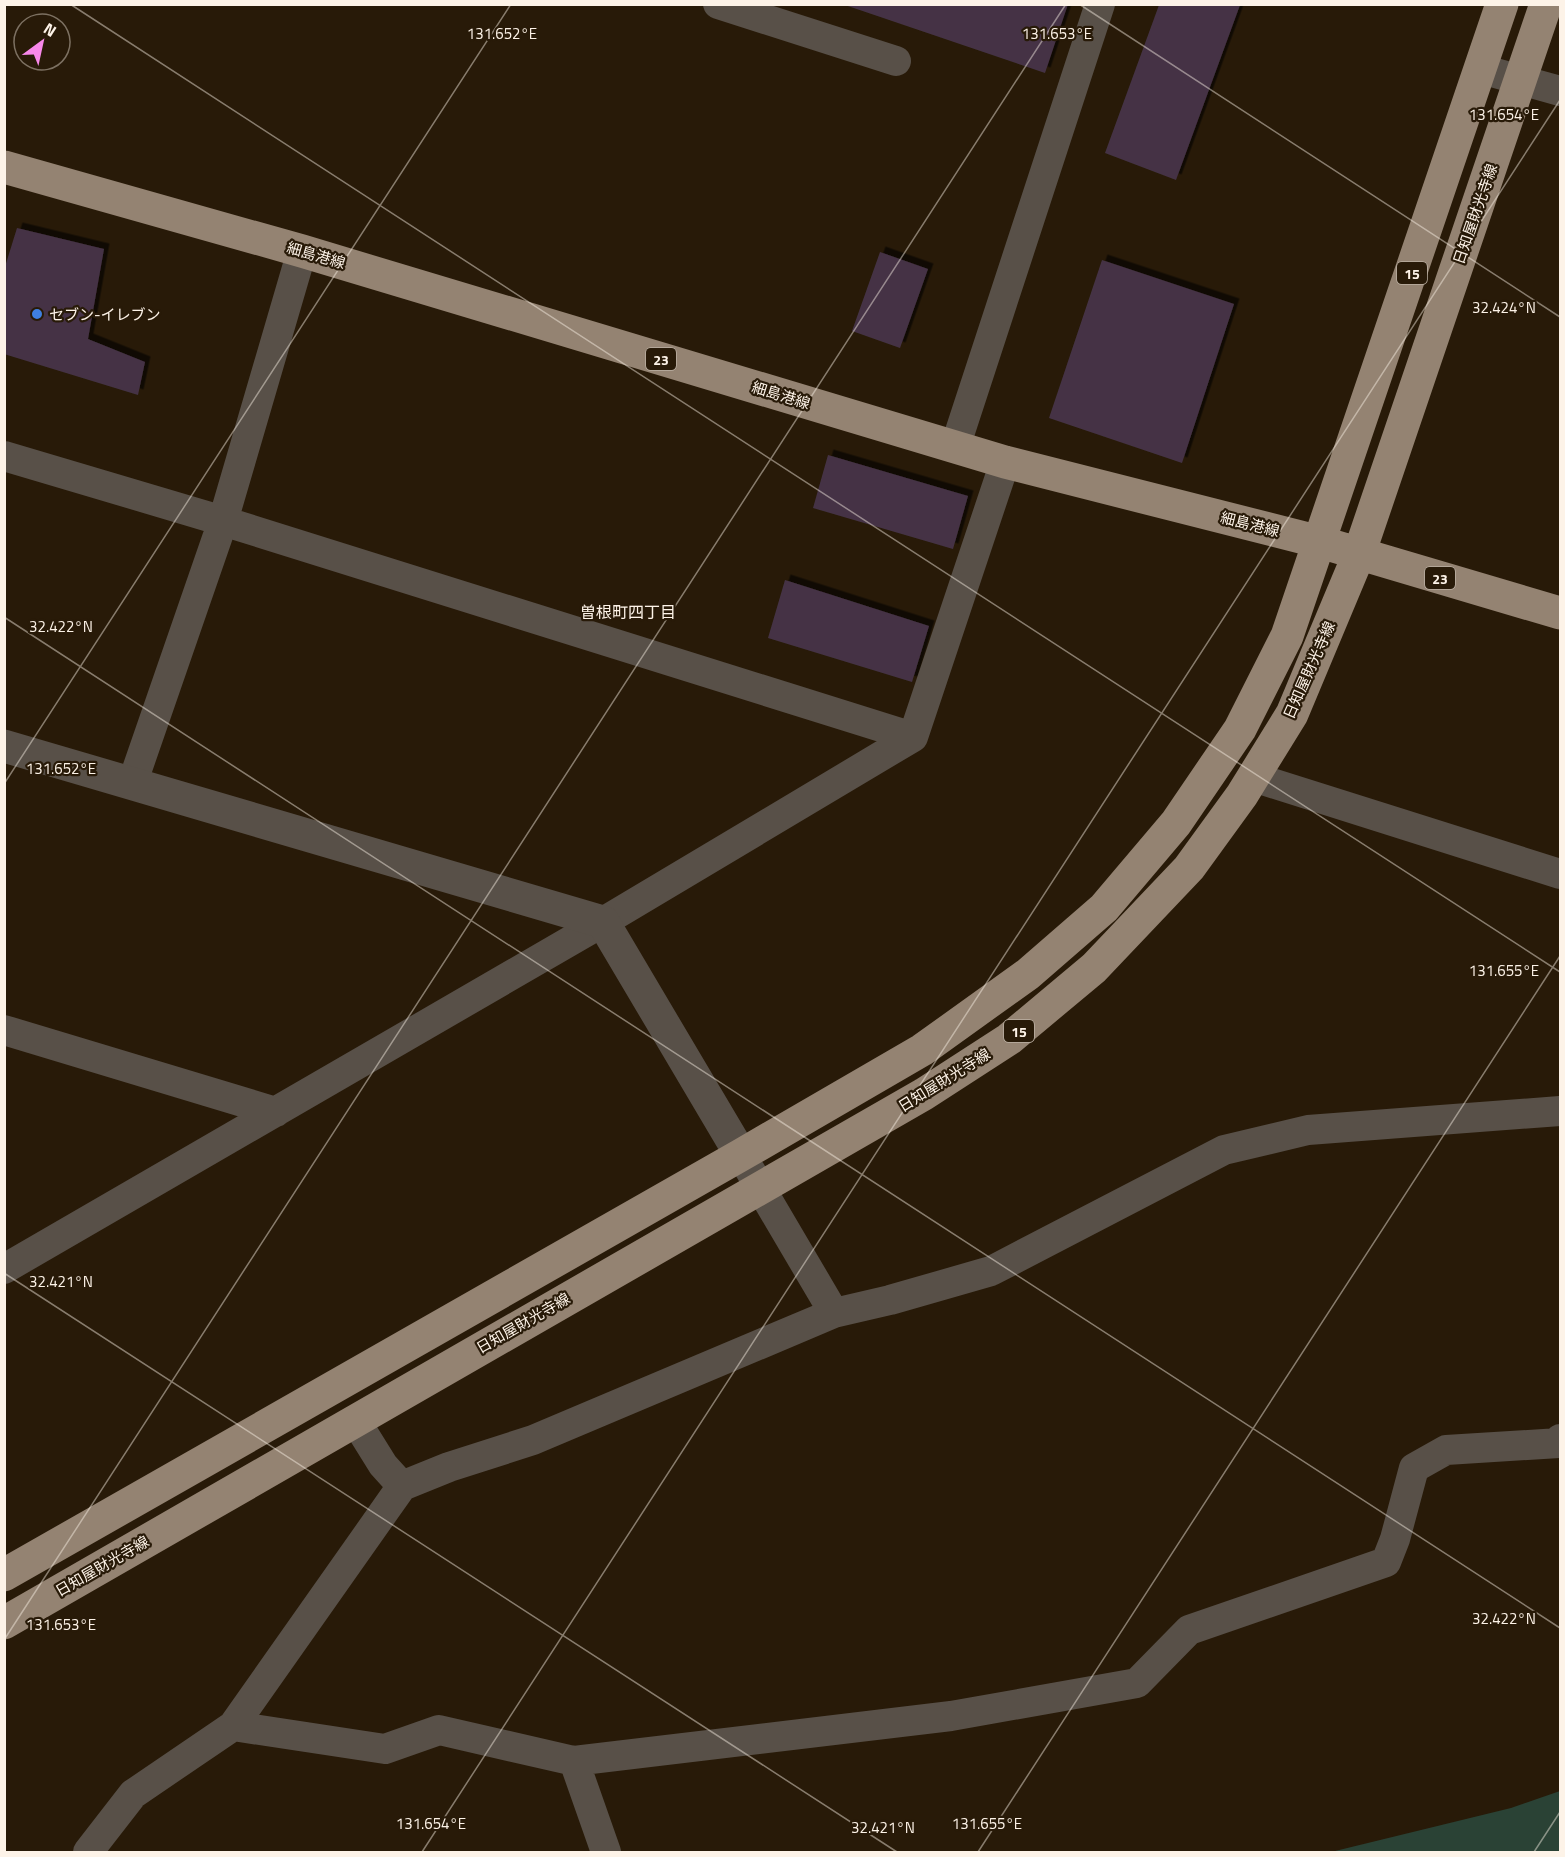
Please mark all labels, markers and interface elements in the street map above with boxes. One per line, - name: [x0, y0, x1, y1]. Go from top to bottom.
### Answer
- north arrow: [12, 12, 72, 72]
- text: N: [39, 16, 61, 43]
- text: 131.652°E: [467, 22, 537, 45]
- text: 131.653°E: [1022, 22, 1092, 45]
- text: 131.654°E: [1469, 103, 1539, 126]
- street label: 日知屋財光寺線: [1447, 161, 1503, 267]
- street label: 細島港線: [284, 236, 348, 274]
- road number: 15: [1397, 262, 1427, 284]
- text: 32.424°N: [1472, 296, 1536, 319]
- place label: セブン-イレブン: [49, 303, 161, 326]
- marker: セブン-イレブン: [30, 307, 44, 321]
- road number: 23: [646, 348, 676, 370]
- street label: 細島港線: [749, 375, 813, 415]
- street label: 細島港線: [1218, 506, 1282, 542]
- road number: 23: [1425, 567, 1455, 589]
- district label: 曽根町四丁目: [580, 600, 676, 624]
- text: 32.422°N: [29, 615, 93, 638]
- street label: 日知屋財光寺線: [1277, 617, 1341, 723]
- text: 131.652°E: [26, 757, 96, 780]
- text: 131.655°E: [1469, 959, 1539, 982]
- road number: 15: [1004, 1020, 1034, 1042]
- street label: 日知屋財光寺線: [893, 1042, 995, 1118]
- text: 32.421°N: [29, 1270, 93, 1293]
- street label: 日知屋財光寺線: [472, 1287, 574, 1359]
- street label: 日知屋財光寺線: [51, 1530, 153, 1602]
- text: 32.422°N: [1472, 1607, 1536, 1630]
- text: 131.653°E: [26, 1613, 96, 1636]
- text: 131.654°E: [396, 1812, 466, 1835]
- text: 131.655°E: [952, 1812, 1022, 1835]
- text: 32.421°N: [851, 1816, 915, 1839]

